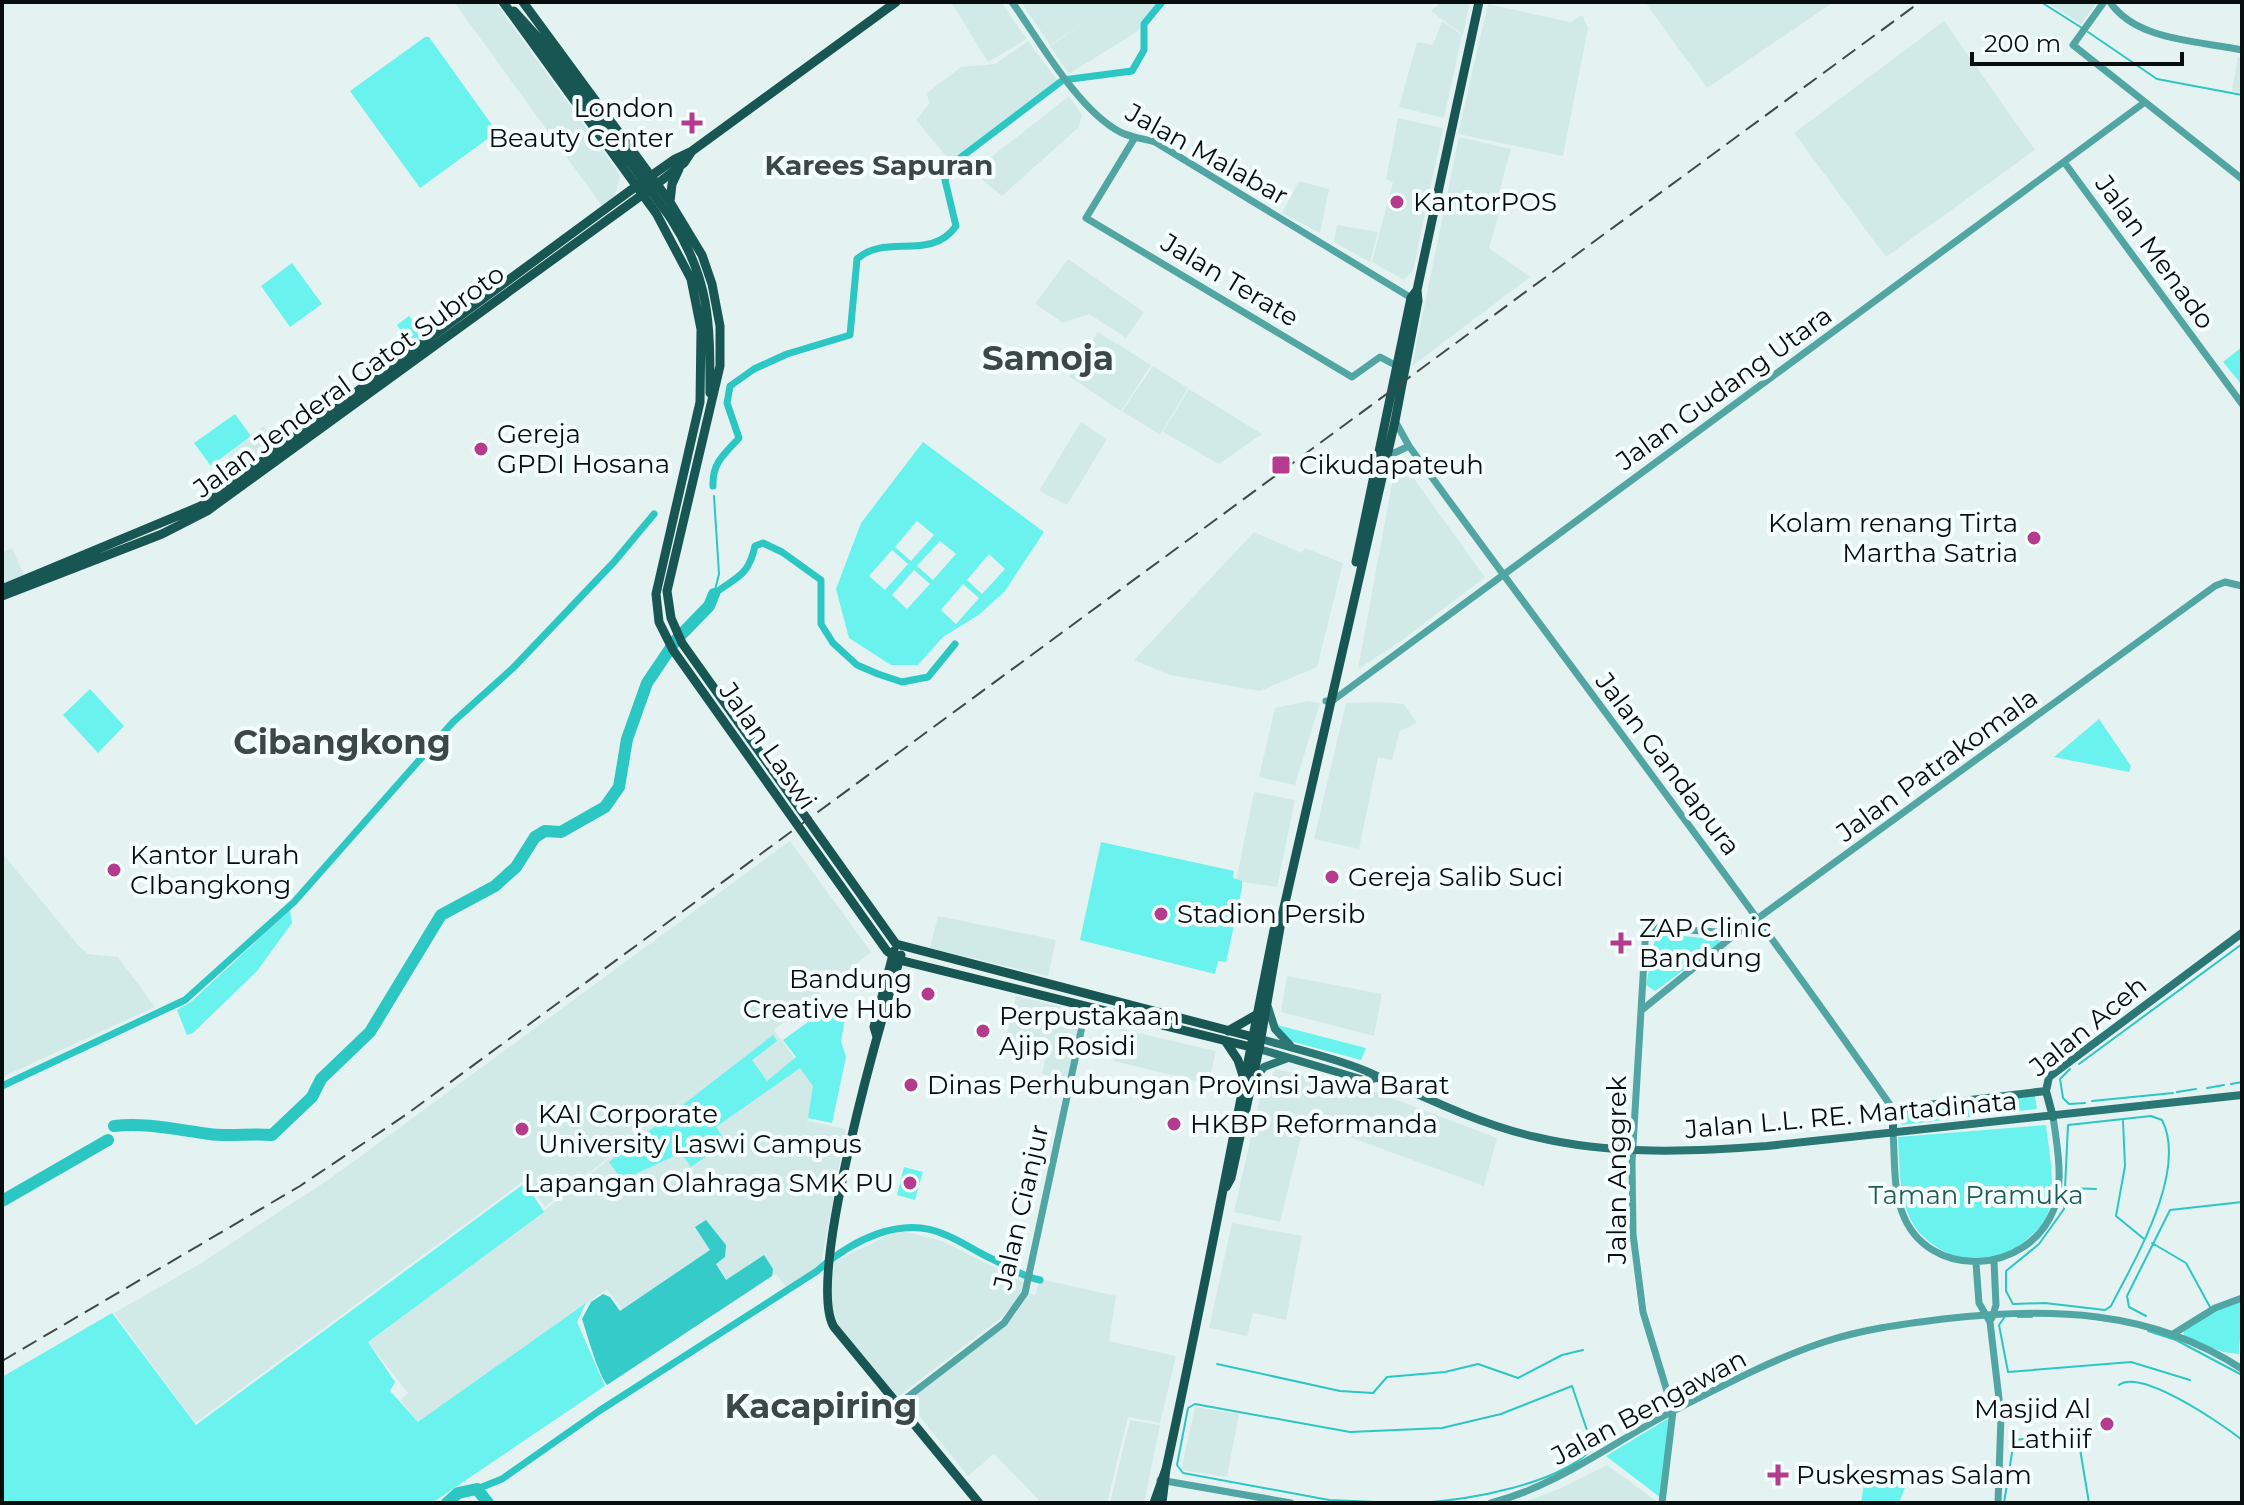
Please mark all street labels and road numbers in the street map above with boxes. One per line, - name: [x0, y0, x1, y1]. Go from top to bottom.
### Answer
- street label: Jalan Malabar: [1119, 96, 1294, 212]
- street label: Jalan Menado: [2088, 168, 2222, 335]
- street label: Jalan Terate: [1155, 226, 1305, 334]
- street label: Jalan Jenderal Gatot Subroto: [187, 257, 511, 505]
- street label: Jalan Gudang Utara: [1609, 299, 1838, 478]
- street label: Jalan Gandapura: [1588, 665, 1747, 862]
- street label: Jalan Laswi: [712, 675, 824, 816]
- street label: Jalan Patrakomala: [1829, 681, 2044, 849]
- street label: Jalan Aceh: [2022, 969, 2153, 1084]
- street label: Jalan Anggrek: [1601, 1075, 1633, 1265]
- street label: Jalan L.L. RE. Martadinata: [1683, 1085, 2018, 1146]
- street label: Jalan Cianjur: [986, 1121, 1056, 1294]
- street label: Jalan Bengawan: [1545, 1342, 1752, 1472]

